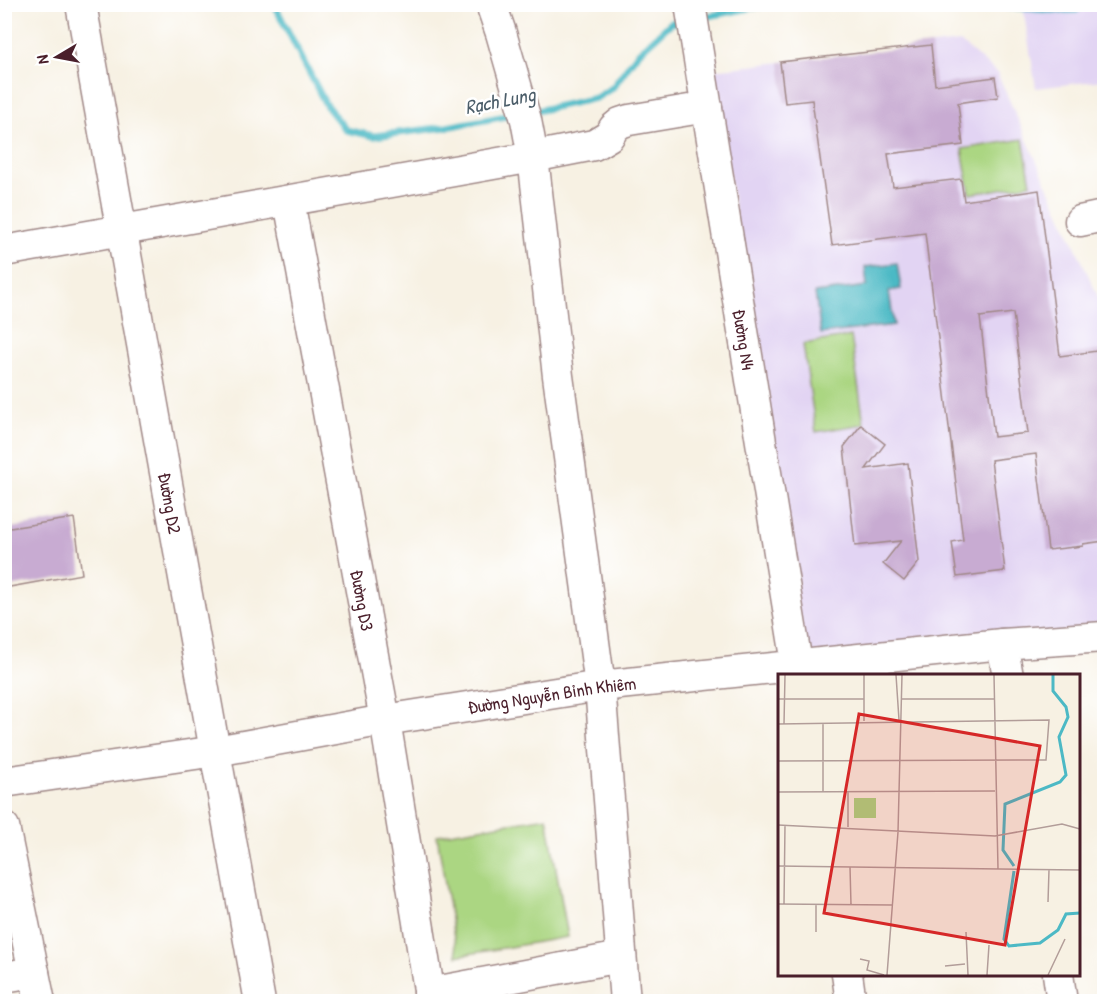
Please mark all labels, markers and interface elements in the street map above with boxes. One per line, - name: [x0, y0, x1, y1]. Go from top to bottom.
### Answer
- north arrow: [27, 27, 87, 87]
- text: N: [31, 53, 54, 66]
- water label: Rạch Lung: [463, 80, 539, 121]
- street label: Đường N4: [727, 308, 762, 372]
- street label: Đường D2: [153, 470, 188, 536]
- street label: Đường D3: [345, 568, 381, 633]
- street label: Đường Nguyễn Bỉnh Khiêm: [466, 670, 637, 719]
- inset map: [778, 674, 1079, 976]

